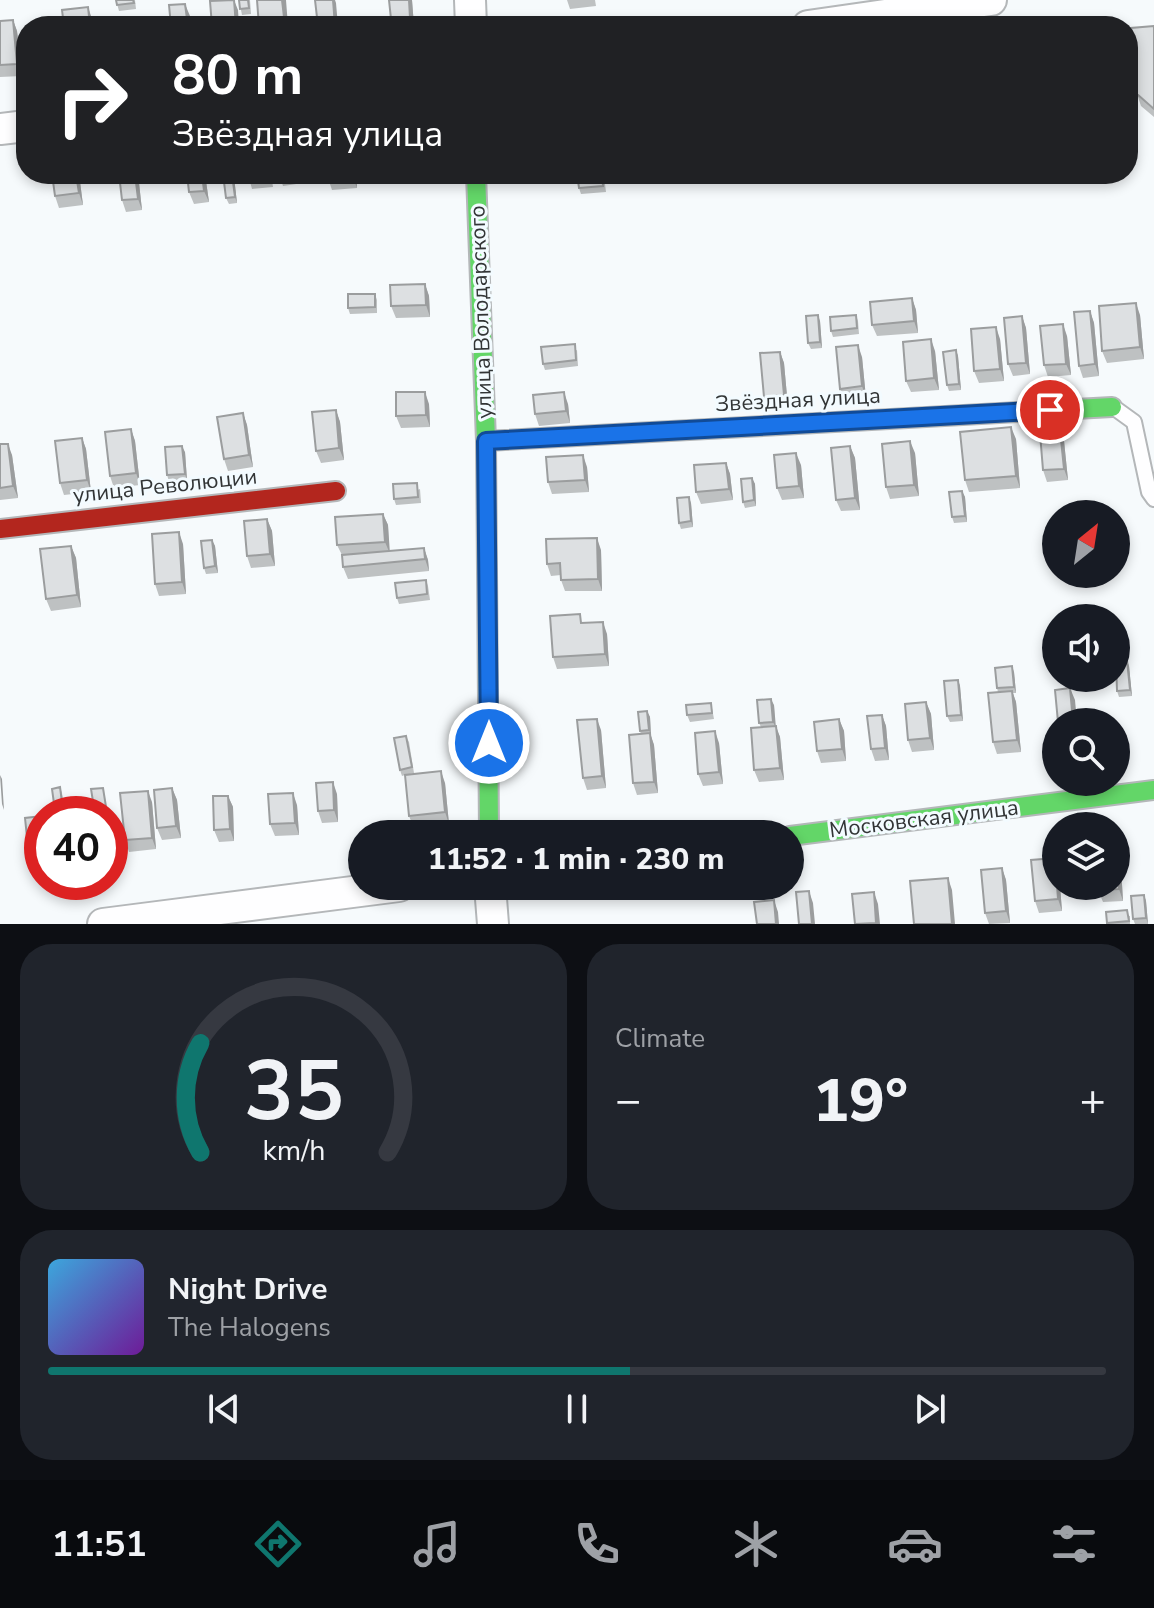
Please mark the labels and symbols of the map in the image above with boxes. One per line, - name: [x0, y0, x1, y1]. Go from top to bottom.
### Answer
- street label: улица Володарского: [462, 205, 500, 419]
- pin: [1016, 376, 1084, 444]
- street label: Звёздная улица: [714, 381, 882, 419]
- street label: улица Революции: [71, 461, 259, 511]
- north arrow: [1042, 500, 1130, 588]
- position arrow: [447, 701, 531, 785]
- street label: Московская улица: [828, 793, 1020, 845]
- speed limit sign: 40: [24, 796, 128, 900]

